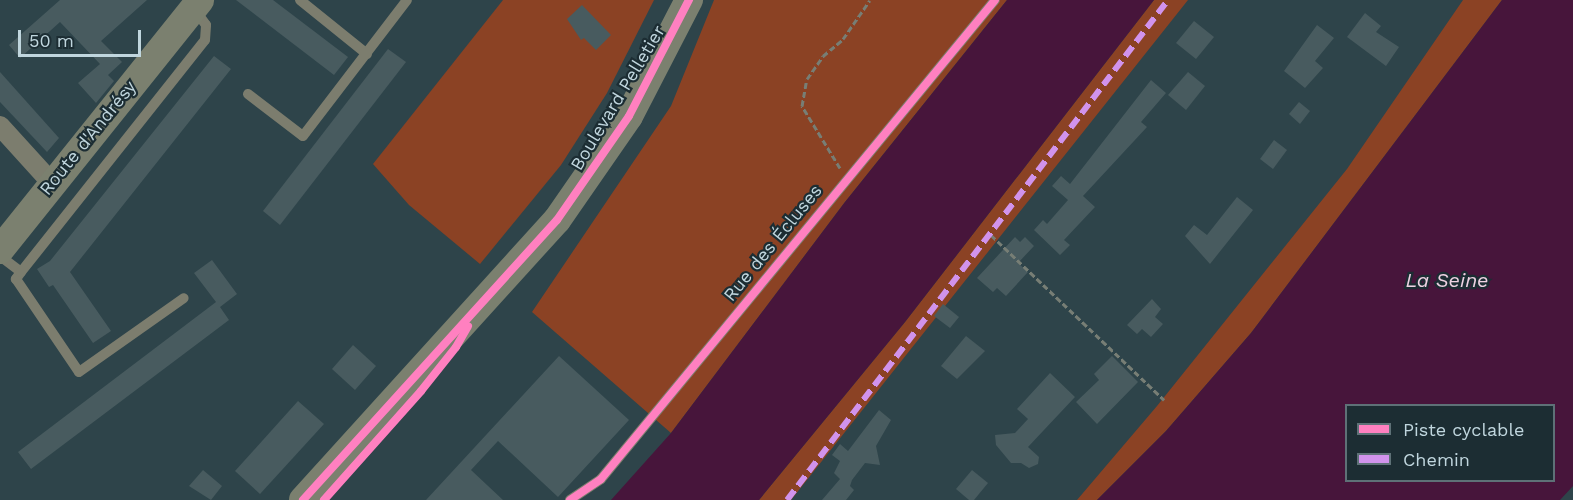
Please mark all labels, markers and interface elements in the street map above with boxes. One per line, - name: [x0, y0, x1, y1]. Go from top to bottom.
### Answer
- scale bar: [21, 18, 144, 56]
- street label: Boulevard Pelletier: [566, 22, 670, 174]
- text: 50 m: [29, 30, 74, 51]
- street label: Route d'Andrésy: [35, 76, 141, 200]
- street label: Rue des Écluses: [719, 180, 827, 306]
- water label: La Seine: [1405, 268, 1489, 292]
- legend: [1345, 404, 1555, 482]
- text: Piste cyclable: [1403, 419, 1524, 440]
- text: Chemin: [1403, 449, 1470, 470]

